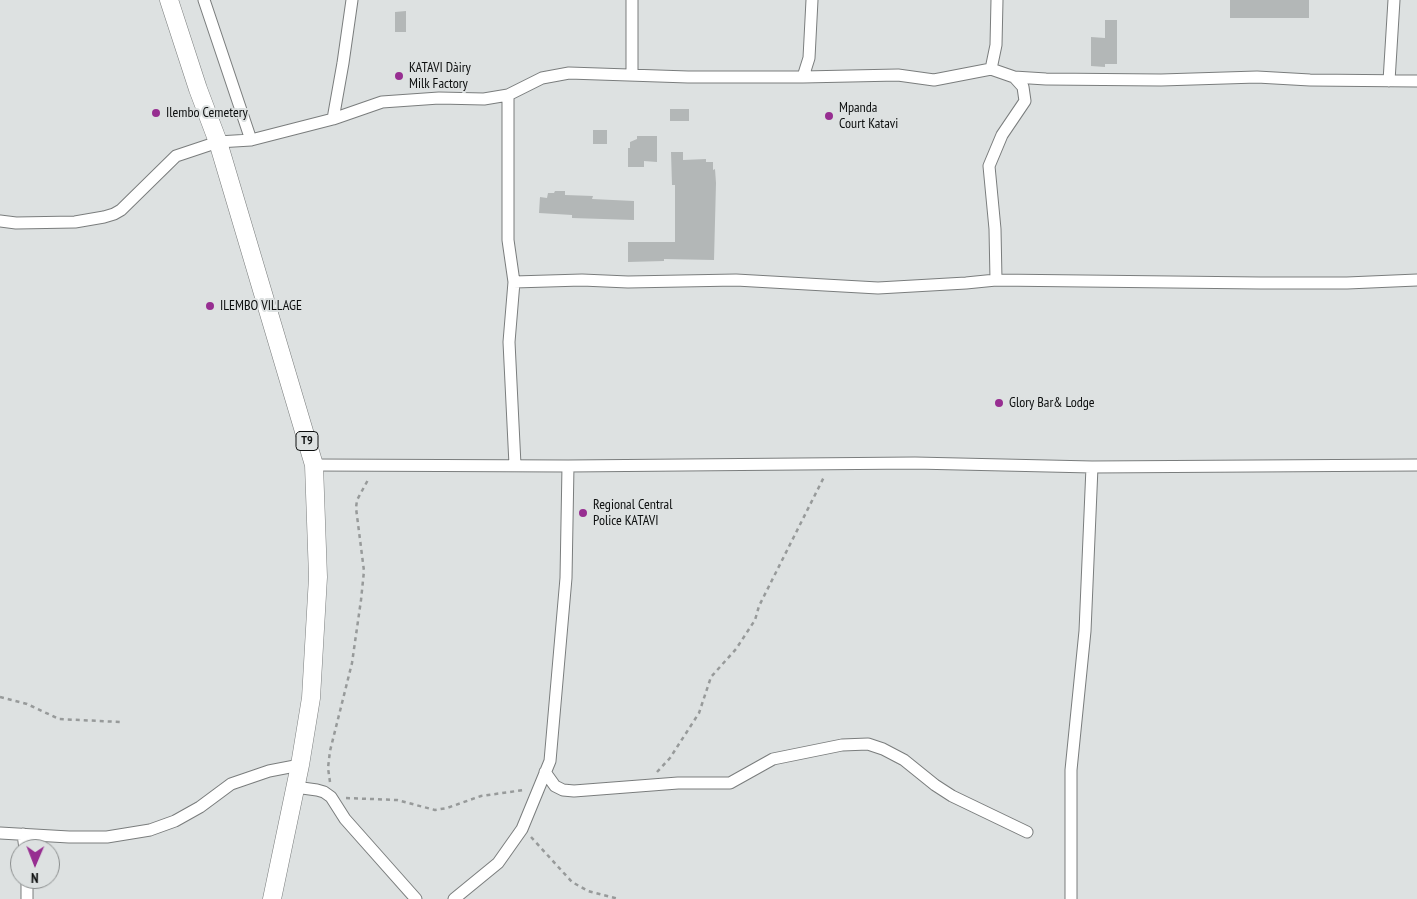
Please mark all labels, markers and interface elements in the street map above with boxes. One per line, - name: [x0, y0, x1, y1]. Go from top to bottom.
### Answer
- place label: KATAVI Dàiry Milk Factory: [409, 60, 471, 92]
- marker: KATAVI Dàiry Milk Factory: [393, 70, 405, 82]
- place label: Mpanda Court Katavi: [839, 100, 898, 132]
- place label: Ilembo Cemetery: [166, 105, 248, 121]
- marker: Ilembo Cemetery: [150, 107, 162, 119]
- marker: Mpanda Court Katavi: [823, 110, 835, 122]
- place label: ILEMBO VILLAGE: [220, 298, 302, 314]
- marker: ILEMBO VILLAGE: [204, 300, 216, 312]
- place label: Glory Bar& Lodge: [1009, 395, 1095, 411]
- marker: Glory Bar& Lodge: [993, 397, 1005, 409]
- road number: T9: [296, 432, 318, 451]
- place label: Regional Central Police KATAVI: [593, 497, 672, 530]
- marker: Regional Central Police KATAVI: [577, 507, 589, 519]
- north arrow: [10, 839, 60, 889]
- text: N: [31, 869, 39, 887]

